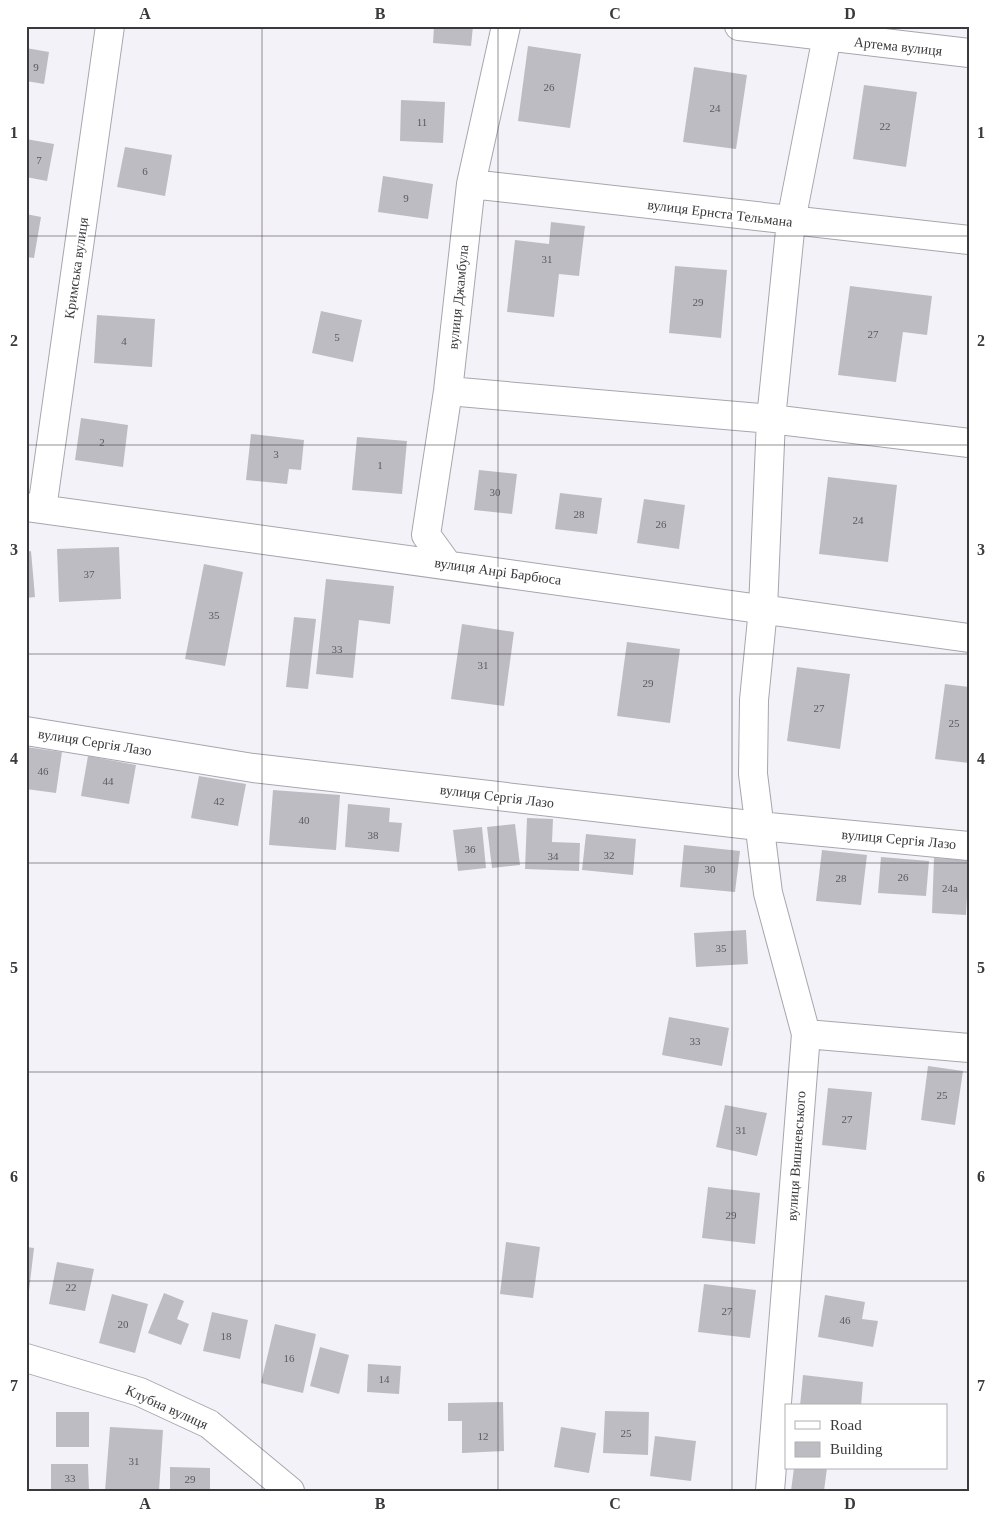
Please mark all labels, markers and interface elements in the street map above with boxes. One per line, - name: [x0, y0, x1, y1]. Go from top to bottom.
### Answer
- text: A: [139, 5, 151, 22]
- text: B: [375, 5, 386, 22]
- text: C: [609, 5, 621, 22]
- text: D: [844, 5, 856, 22]
- street label: Артема вулиця: [853, 34, 943, 59]
- house number: 9: [33, 61, 39, 73]
- house number: 26: [544, 81, 555, 93]
- house number: 24: [710, 102, 721, 114]
- house number: 11: [417, 116, 427, 128]
- house number: 22: [880, 120, 891, 132]
- text: 1: [10, 124, 18, 141]
- text: 1: [977, 124, 985, 141]
- house number: 7: [36, 154, 42, 166]
- house number: 6: [142, 165, 148, 177]
- house number: 9: [403, 192, 409, 204]
- street label: вулиця Ернста Тельмана: [647, 197, 794, 230]
- street label: Кримська вулиця: [62, 216, 91, 320]
- street label: вулиця Джамбула: [446, 243, 472, 350]
- house number: 31: [542, 253, 553, 265]
- house number: 29: [693, 296, 704, 308]
- house number: 27: [868, 328, 879, 340]
- house number: 5: [334, 331, 340, 343]
- text: 2: [10, 332, 18, 349]
- text: 2: [977, 332, 985, 349]
- house number: 4: [121, 335, 127, 347]
- house number: 2: [99, 436, 105, 448]
- house number: 3: [273, 448, 279, 460]
- house number: 1: [377, 459, 383, 471]
- house number: 30: [490, 486, 501, 498]
- house number: 28: [574, 508, 585, 520]
- house number: 24: [853, 514, 864, 526]
- house number: 26: [656, 518, 667, 530]
- text: 3: [10, 541, 18, 558]
- text: 3: [977, 541, 985, 558]
- street label: вулиця Анрі Барбюса: [434, 555, 563, 588]
- house number: 37: [84, 568, 95, 580]
- house number: 35: [209, 609, 220, 621]
- house number: 33: [332, 643, 343, 655]
- house number: 31: [478, 659, 489, 671]
- house number: 29: [643, 677, 654, 689]
- house number: 27: [814, 702, 825, 714]
- house number: 25: [949, 717, 960, 729]
- street label: вулиця Сергія Лазо: [37, 726, 153, 759]
- text: 4: [10, 750, 18, 767]
- text: 4: [977, 750, 985, 767]
- house number: 46: [38, 765, 49, 777]
- house number: 44: [103, 775, 114, 787]
- street label: вулиця Сергія Лазо: [439, 782, 555, 811]
- house number: 42: [214, 795, 225, 807]
- house number: 40: [299, 814, 310, 826]
- street label: вулиця Сергія Лазо: [841, 827, 957, 852]
- house number: 38: [368, 829, 379, 841]
- house number: 36: [465, 843, 476, 855]
- house number: 32: [604, 849, 615, 861]
- house number: 34: [548, 850, 559, 862]
- house number: 30: [705, 863, 716, 875]
- house number: 26: [898, 871, 909, 883]
- house number: 28: [836, 872, 847, 884]
- house number: 24а: [942, 882, 958, 894]
- house number: 35: [716, 942, 727, 954]
- text: 5: [10, 959, 18, 976]
- text: 5: [977, 959, 985, 976]
- house number: 33: [690, 1035, 701, 1047]
- house number: 25: [937, 1089, 948, 1101]
- street label: вулиця Вишневського: [784, 1090, 809, 1222]
- house number: 27: [842, 1113, 853, 1125]
- house number: 31: [736, 1124, 747, 1136]
- text: 6: [10, 1168, 18, 1185]
- text: 6: [977, 1168, 985, 1185]
- house number: 29: [726, 1209, 737, 1221]
- house number: 22: [66, 1281, 77, 1293]
- house number: 27: [722, 1305, 733, 1317]
- house number: 46: [840, 1314, 851, 1326]
- house number: 20: [118, 1318, 129, 1330]
- house number: 18: [221, 1330, 232, 1342]
- house number: 16: [284, 1352, 295, 1364]
- house number: 14: [379, 1373, 390, 1385]
- text: 7: [10, 1377, 18, 1394]
- text: 7: [977, 1377, 985, 1394]
- street label: Клубна вулиця: [123, 1383, 211, 1433]
- legend: [785, 1404, 948, 1470]
- text: Road: [830, 1417, 862, 1433]
- house number: 25: [621, 1427, 632, 1439]
- house number: 12: [478, 1430, 489, 1442]
- text: Building: [830, 1441, 883, 1457]
- house number: 31: [129, 1455, 140, 1467]
- house number: 33: [65, 1472, 76, 1484]
- house number: 29: [185, 1473, 196, 1485]
- text: A: [139, 1495, 151, 1512]
- text: B: [375, 1495, 386, 1512]
- text: C: [609, 1495, 621, 1512]
- text: D: [844, 1495, 856, 1512]

